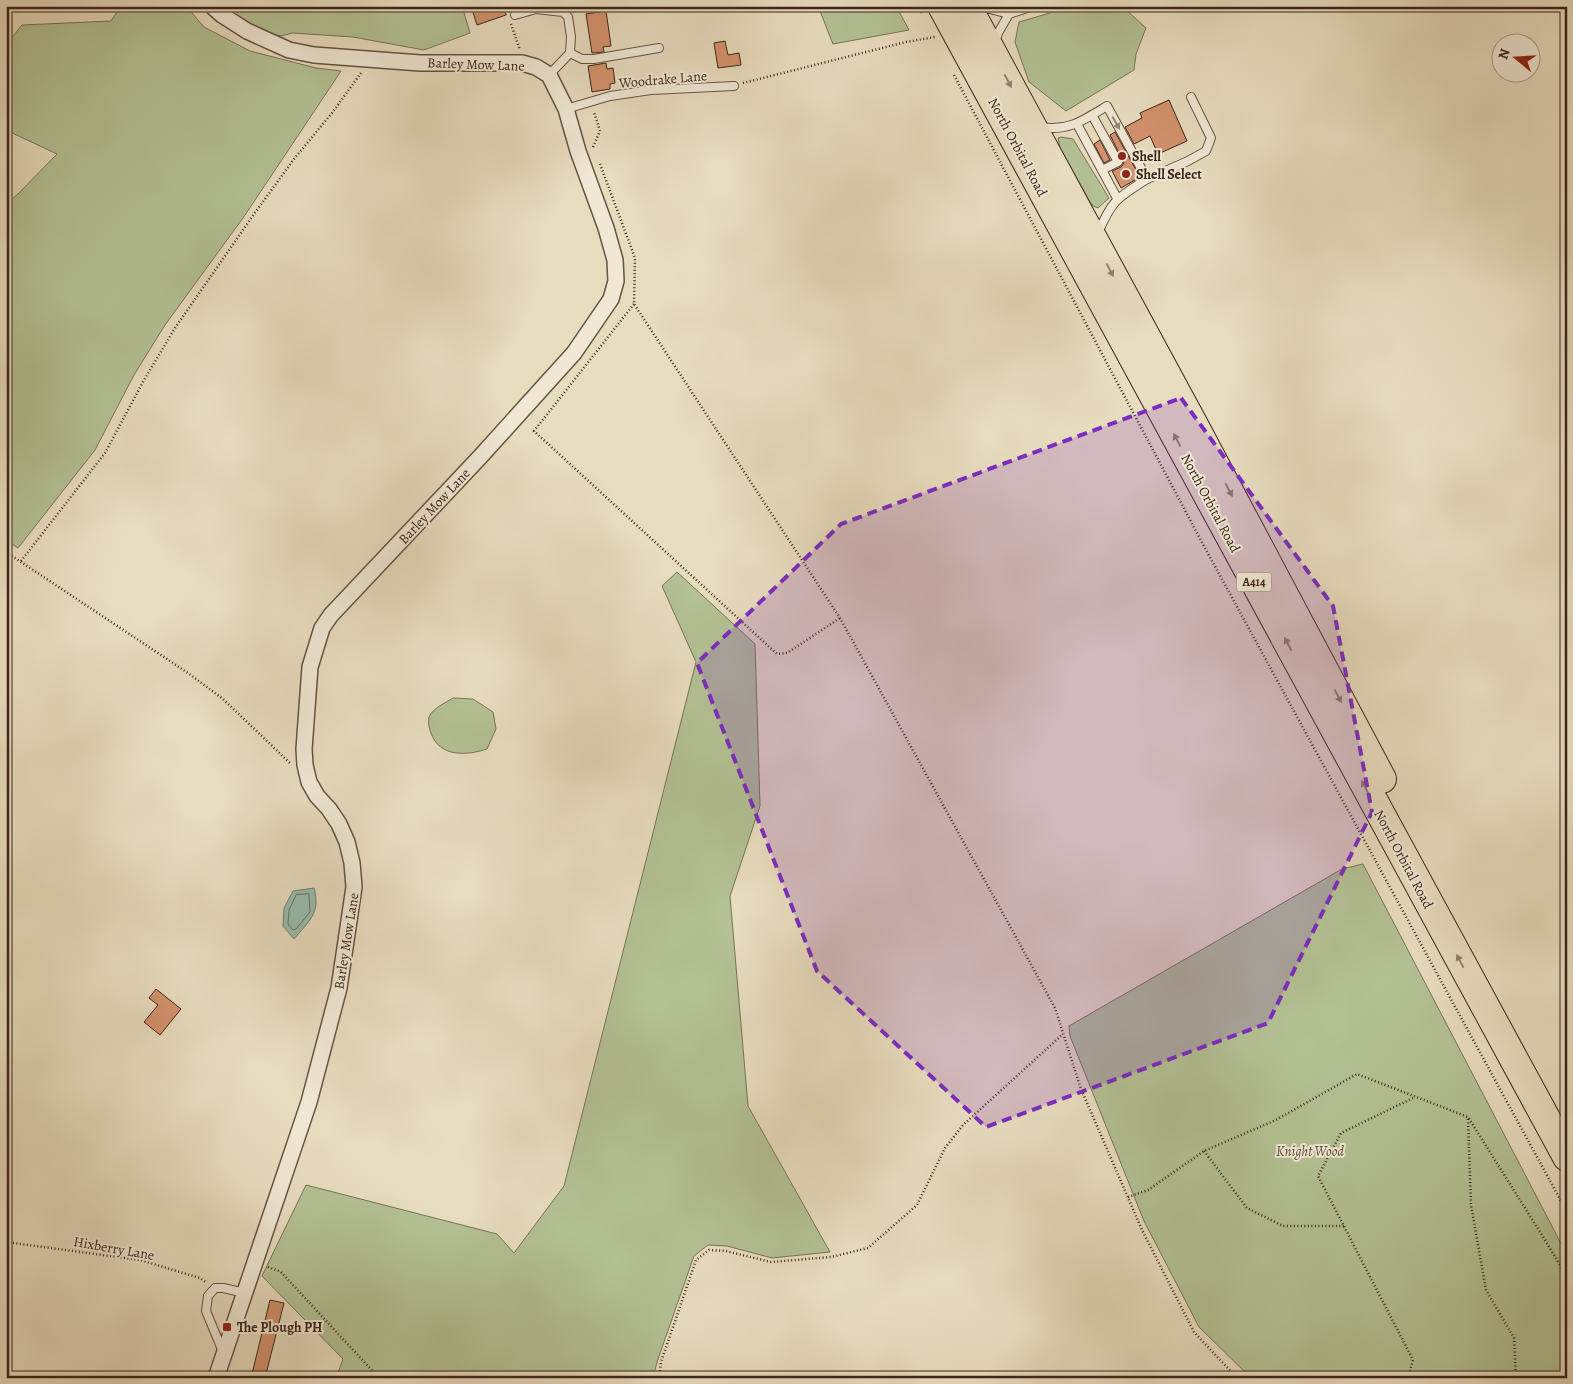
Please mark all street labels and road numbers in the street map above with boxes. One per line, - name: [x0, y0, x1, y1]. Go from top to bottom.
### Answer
- street label: Barley Mow Lane: [427, 53, 525, 76]
- street label: Woodrake Lane: [617, 66, 708, 93]
- street label: North Orbital Road: [983, 94, 1052, 200]
- street label: North Orbital Road: [1176, 450, 1245, 556]
- street label: Barley Mow Lane: [394, 464, 475, 548]
- road number: A414: [1236, 572, 1272, 592]
- street label: North Orbital Road: [1369, 806, 1438, 912]
- street label: Barley Mow Lane: [329, 891, 364, 991]
- street label: Hixberry Lane: [72, 1232, 156, 1265]

